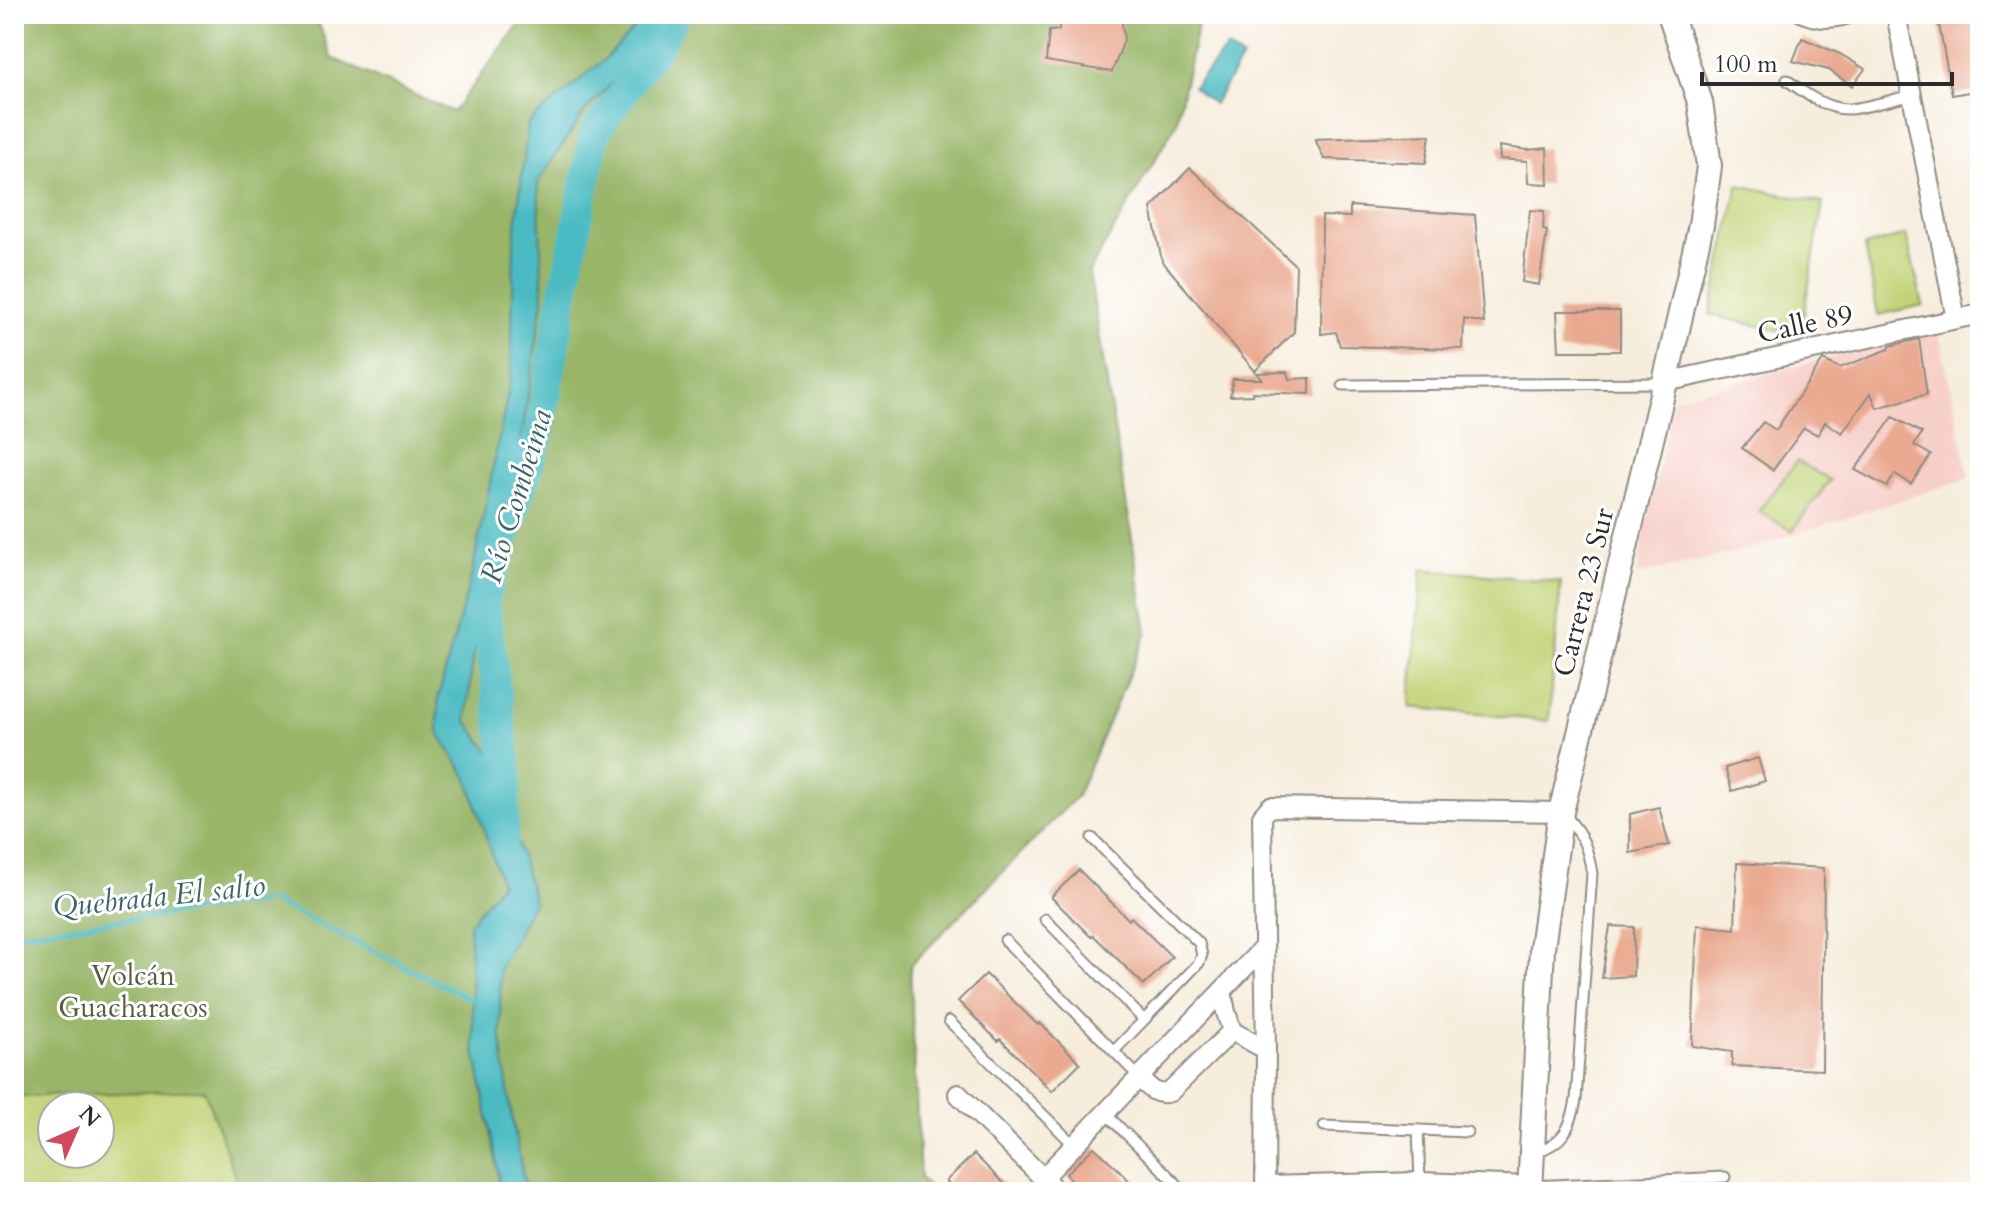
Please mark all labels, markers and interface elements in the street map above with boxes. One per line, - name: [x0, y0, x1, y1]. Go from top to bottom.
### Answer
- scale bar: [1702, 36, 1952, 86]
- text: 100 m: [1714, 48, 1778, 81]
- street label: Calle 89: [1754, 295, 1856, 353]
- water label: Río Combeima: [471, 404, 562, 588]
- street label: Carrera 23 Sur: [1545, 503, 1623, 680]
- water label: Quebrada El salto: [51, 865, 267, 928]
- park label: Volcán Guacharacos: [58, 957, 208, 1027]
- north arrow: [36, 1090, 116, 1170]
- text: N: [72, 1099, 107, 1134]

